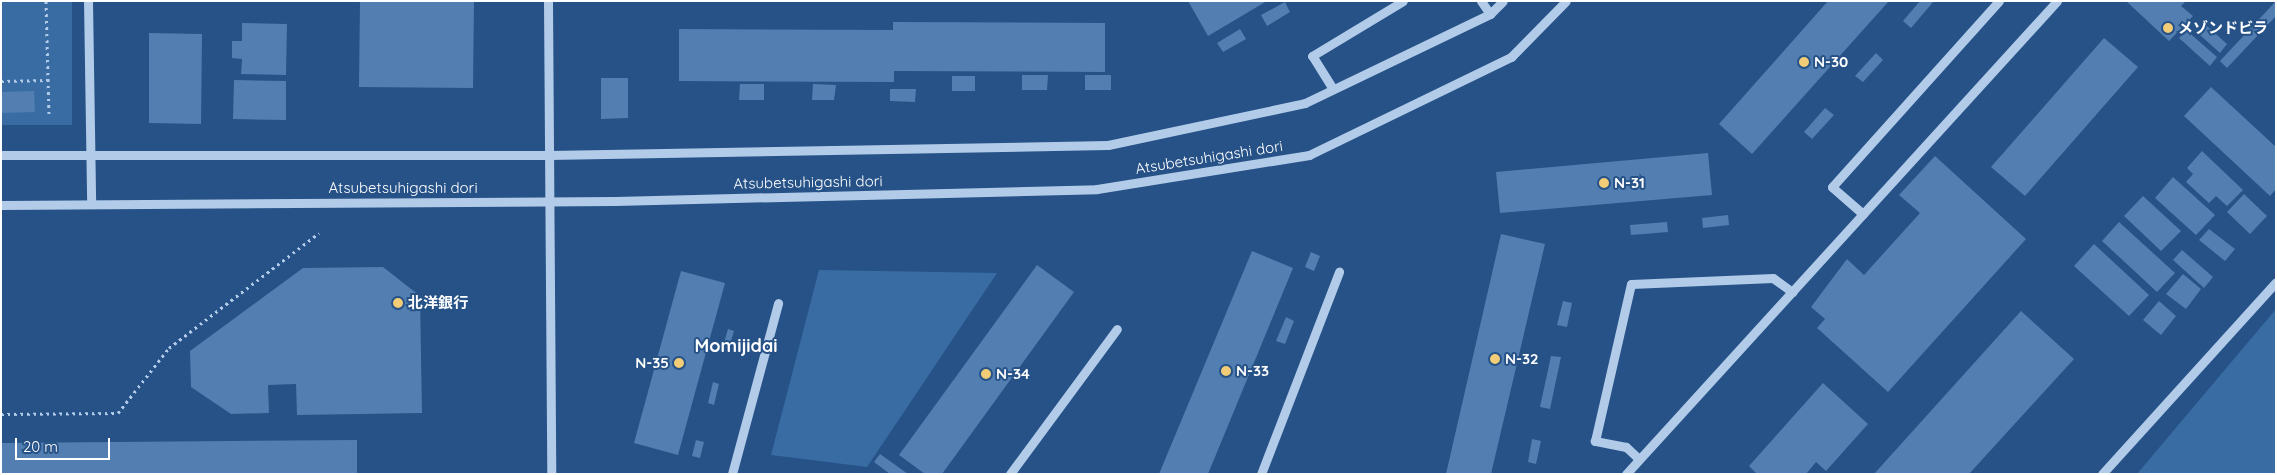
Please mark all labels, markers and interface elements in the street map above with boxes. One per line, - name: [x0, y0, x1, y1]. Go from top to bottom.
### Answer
- place label: メゾンドビラ: [2178, 19, 2268, 37]
- marker: メゾンドビラ: [2162, 22, 2174, 34]
- place label: N-30: [1814, 53, 1848, 71]
- marker: N-30: [1798, 56, 1810, 68]
- street label: Atsubetsuhigashi dori: [1134, 136, 1284, 178]
- street label: Atsubetsuhigashi dori: [733, 172, 883, 192]
- place label: N-31: [1614, 174, 1645, 192]
- marker: N-31: [1598, 177, 1610, 189]
- street label: Atsubetsuhigashi dori: [328, 179, 478, 197]
- place label: 北洋銀行: [408, 294, 468, 312]
- marker: 北洋銀行: [392, 297, 404, 309]
- district label: Momijidai: [695, 335, 777, 357]
- place label: N-32: [1505, 350, 1539, 368]
- marker: N-32: [1489, 353, 1501, 365]
- place label: N-35: [635, 354, 669, 372]
- marker: N-35: [673, 357, 685, 369]
- place label: N-33: [1236, 362, 1269, 380]
- place label: N-34: [996, 365, 1030, 383]
- marker: N-33: [1220, 365, 1232, 377]
- marker: N-34: [980, 368, 992, 380]
- scale bar: [18, 428, 112, 460]
- text: 20 m: [23, 437, 58, 456]

